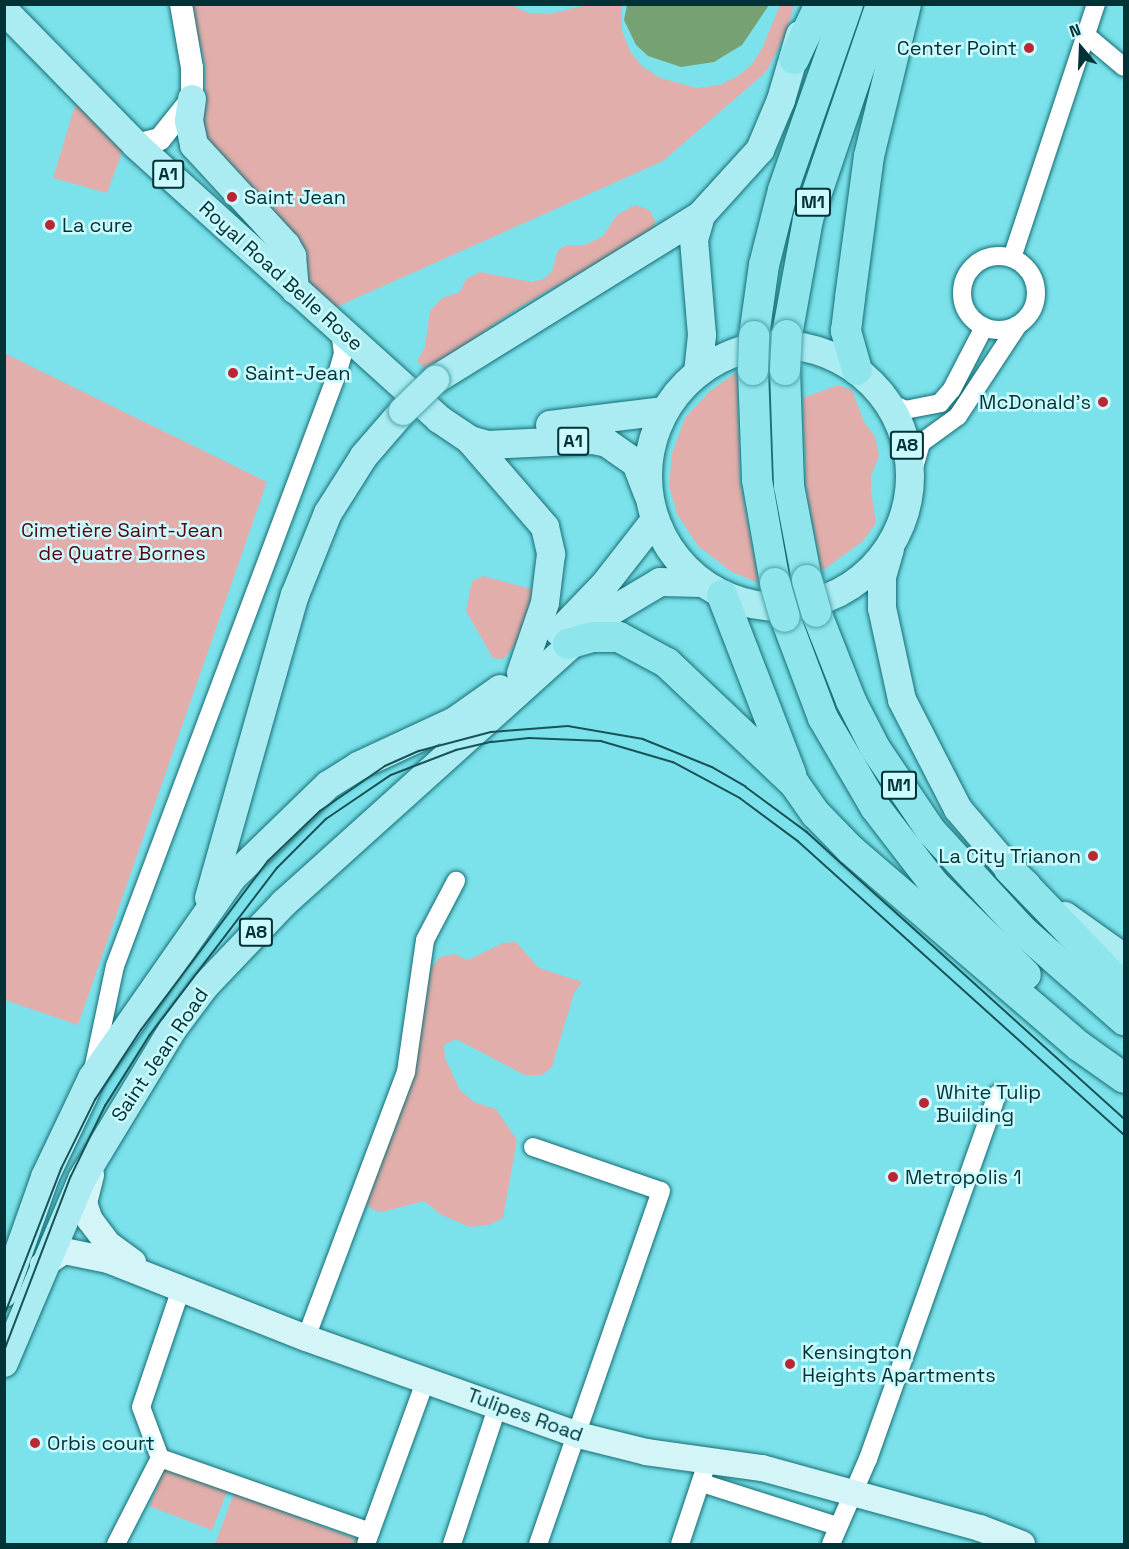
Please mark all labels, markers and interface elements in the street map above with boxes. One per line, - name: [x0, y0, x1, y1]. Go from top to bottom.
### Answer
- north arrow: [1051, 18, 1111, 78]
- text: N: [1066, 19, 1083, 42]
- place label: Center Point: [897, 36, 1017, 60]
- marker: Center Point: [1022, 41, 1036, 55]
- road number: A1: [152, 159, 184, 189]
- place label: Saint Jean: [244, 185, 346, 209]
- road number: M1: [794, 187, 832, 217]
- marker: Saint Jean: [225, 190, 239, 204]
- street label: Royal Road Belle Rose: [194, 196, 368, 356]
- place label: La cure: [62, 213, 133, 237]
- marker: La cure: [43, 218, 57, 232]
- place label: Saint-Jean: [245, 361, 351, 385]
- marker: Saint-Jean: [226, 366, 240, 380]
- place label: McDonald's: [979, 390, 1091, 414]
- marker: McDonald's: [1096, 395, 1110, 409]
- road number: A1: [556, 426, 590, 456]
- road number: A8: [889, 430, 925, 460]
- park label: Cimetière Saint-Jean de Quatre Bornes: [21, 518, 223, 565]
- road number: M1: [880, 770, 918, 800]
- place label: La City Trianon: [938, 844, 1081, 868]
- marker: La City Trianon: [1086, 849, 1100, 863]
- road number: A8: [238, 917, 274, 947]
- street label: Saint Jean Road: [106, 984, 214, 1126]
- place label: White Tulip Building: [936, 1080, 1042, 1127]
- marker: White Tulip Building: [917, 1096, 931, 1110]
- place label: Metropolis 1: [905, 1165, 1022, 1189]
- marker: Metropolis 1: [886, 1170, 900, 1184]
- place label: Kensington Heights Apartments: [802, 1340, 996, 1387]
- marker: Kensington Heights Apartments: [783, 1357, 797, 1371]
- street label: Tulipes Road: [464, 1383, 586, 1447]
- place label: Orbis court: [47, 1431, 155, 1455]
- marker: Orbis court: [28, 1436, 42, 1450]

